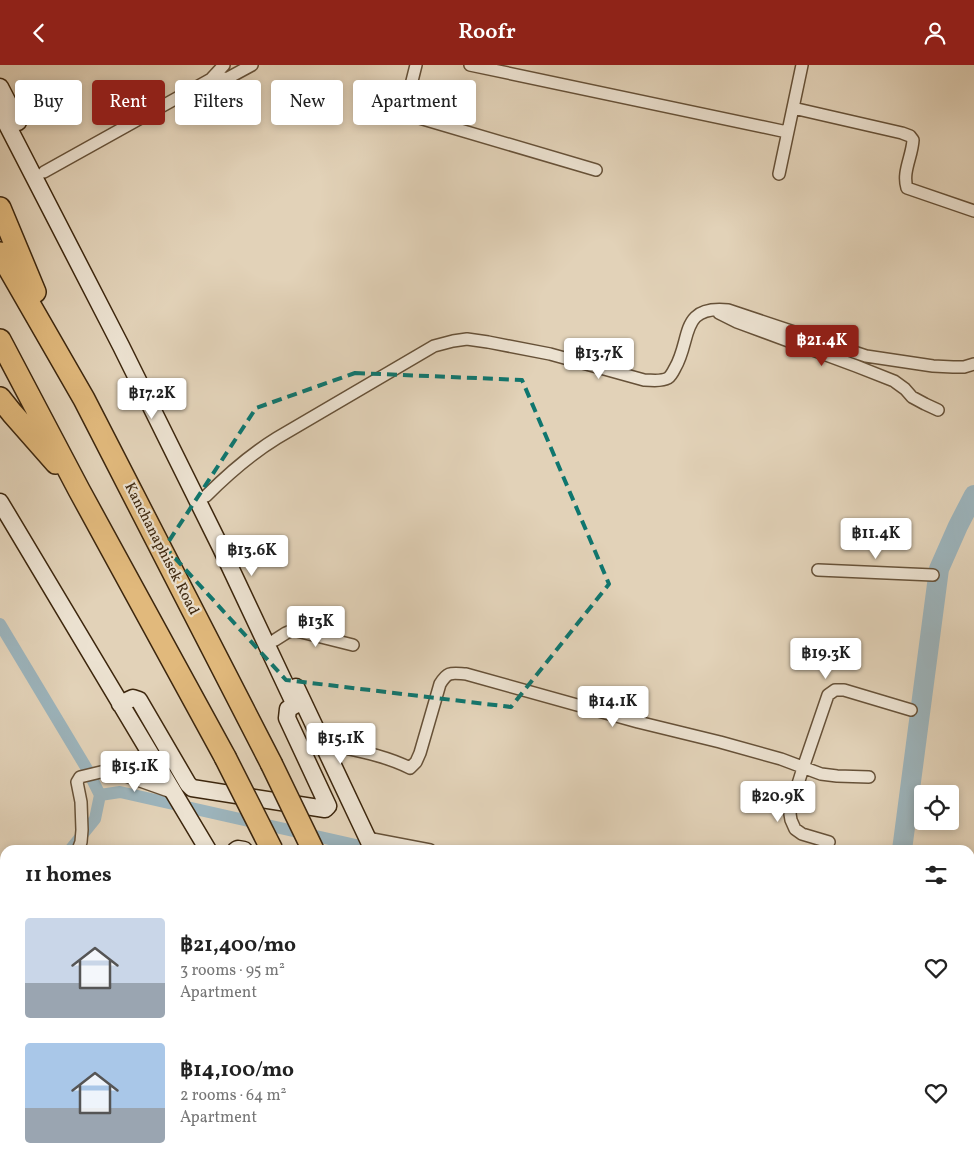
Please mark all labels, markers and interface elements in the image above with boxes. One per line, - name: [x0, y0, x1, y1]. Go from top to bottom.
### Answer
- text: Roofr: [458, 17, 516, 48]
- icon: back: [25, 19, 53, 47]
- icon: person: [921, 19, 949, 47]
- chip: Buy: [15, 80, 82, 125]
- chip: Rent: [92, 80, 165, 125]
- chip: Filters: [175, 80, 261, 125]
- chip: New: [271, 80, 343, 125]
- chip: Apartment: [353, 80, 476, 125]
- pin: ฿21.4K: [781, 325, 863, 367]
- text: ฿21.4K: [797, 330, 847, 352]
- pin: ฿13.7K: [558, 337, 640, 380]
- text: ฿13.7K: [575, 343, 623, 365]
- pin: ฿17.2K: [111, 377, 193, 420]
- text: ฿17.2K: [128, 383, 176, 405]
- street label: Kanchanaphisek Road: [118, 479, 204, 619]
- pin: ฿11.4K: [835, 517, 917, 560]
- text: ฿11.4K: [852, 523, 900, 545]
- pin: ฿13.6K: [211, 535, 293, 577]
- text: ฿13.6K: [227, 540, 277, 562]
- pin: ฿13K: [286, 605, 346, 648]
- text: ฿13K: [298, 611, 334, 633]
- pin: ฿19.3K: [785, 637, 867, 680]
- text: ฿19.3K: [801, 643, 851, 665]
- pin: ฿14.1K: [572, 685, 654, 728]
- text: ฿14.1K: [589, 691, 637, 713]
- pin: ฿15.1K: [300, 723, 382, 765]
- text: ฿15.1K: [318, 728, 364, 750]
- pin: ฿15.1K: [94, 751, 176, 793]
- text: ฿15.1K: [112, 756, 158, 778]
- pin: ฿20.9K: [737, 781, 819, 823]
- map controls: [914, 785, 959, 830]
- button: locate: [914, 785, 959, 830]
- text: ฿20.9K: [751, 786, 805, 808]
- text: 11 homes: [25, 861, 112, 890]
- icon: filters: [922, 861, 950, 889]
- text: ฿21,400/mo: [180, 931, 296, 960]
- icon: home: [65, 938, 125, 998]
- icon: heart: [922, 954, 950, 982]
- text: 3 rooms · 95 m²: [180, 960, 285, 982]
- text: Apartment: [180, 982, 257, 1004]
- text: ฿14,100/mo: [180, 1056, 294, 1085]
- icon: home: [65, 1063, 125, 1123]
- icon: heart: [922, 1079, 950, 1107]
- text: 2 rooms · 64 m²: [180, 1085, 287, 1107]
- text: Apartment: [180, 1107, 257, 1129]

